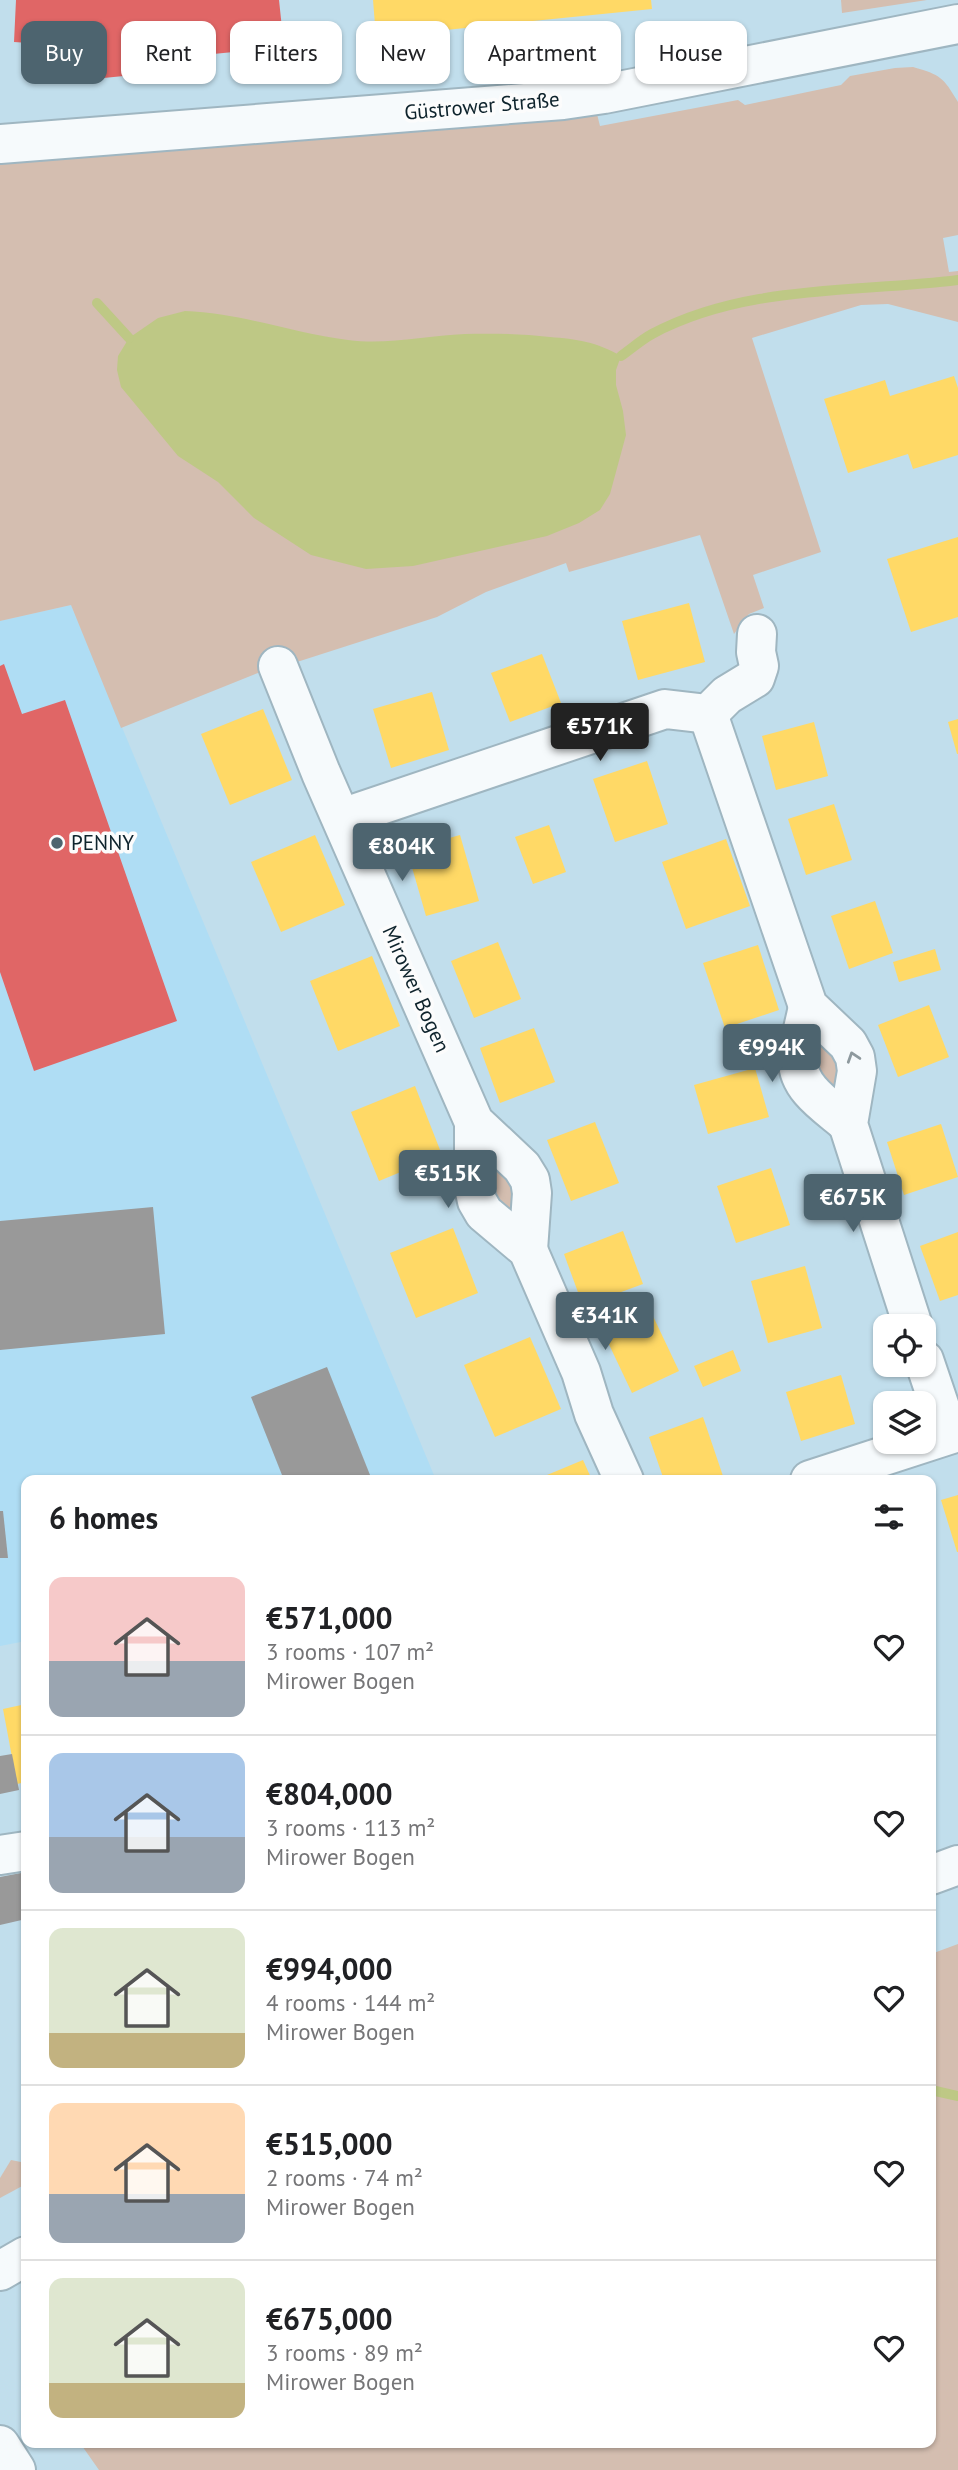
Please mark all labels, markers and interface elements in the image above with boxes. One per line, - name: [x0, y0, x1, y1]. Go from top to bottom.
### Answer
- chip: Buy: [21, 21, 107, 84]
- chip: Rent: [121, 21, 216, 84]
- chip: Filters: [230, 21, 342, 84]
- chip: New: [356, 21, 450, 84]
- chip: Apartment: [464, 21, 621, 84]
- chip: House: [635, 21, 747, 84]
- street label: Güstrower Straße: [403, 85, 561, 126]
- pin: €571K: [551, 704, 649, 763]
- text: €571K: [567, 711, 633, 740]
- pin: €804K: [353, 824, 451, 883]
- place label: PENNY: [71, 829, 134, 856]
- text: €804K: [369, 831, 435, 860]
- marker: PENNY: [49, 835, 65, 851]
- street label: Mirower Bogen: [376, 921, 456, 1056]
- pin: €994K: [723, 1024, 821, 1084]
- text: €994K: [739, 1032, 805, 1061]
- one-way arrow: [847, 1051, 861, 1064]
- pin: €515K: [399, 1150, 497, 1210]
- text: €515K: [415, 1158, 481, 1187]
- pin: €675K: [804, 1174, 902, 1234]
- text: €675K: [820, 1182, 886, 1211]
- pin: €341K: [556, 1292, 654, 1352]
- text: €341K: [572, 1300, 638, 1329]
- map controls: [873, 1314, 936, 1454]
- button: locate: [873, 1314, 936, 1377]
- button: layers: [873, 1391, 936, 1454]
- text: 6 homes: [49, 1498, 158, 1537]
- icon: filters: [870, 1498, 908, 1536]
- text: €571,000: [266, 1598, 393, 1637]
- icon: home: [105, 1605, 189, 1689]
- icon: heart: [870, 1628, 908, 1666]
- text: 3 rooms · 107 m²: [266, 1637, 434, 1666]
- text: Mirower Bogen: [266, 1666, 415, 1695]
- text: €804,000: [266, 1774, 393, 1813]
- icon: home: [105, 1781, 189, 1865]
- icon: heart: [870, 1804, 908, 1842]
- text: 3 rooms · 113 m²: [266, 1813, 435, 1842]
- text: Mirower Bogen: [266, 1842, 415, 1871]
- text: €994,000: [266, 1949, 393, 1988]
- icon: home: [105, 1956, 189, 2040]
- icon: heart: [870, 1979, 908, 2017]
- text: 4 rooms · 144 m²: [266, 1988, 435, 2017]
- text: Mirower Bogen: [266, 2017, 415, 2046]
- text: €515,000: [266, 2124, 393, 2163]
- icon: home: [105, 2131, 189, 2215]
- icon: heart: [870, 2154, 908, 2192]
- text: 2 rooms · 74 m²: [266, 2163, 423, 2192]
- text: Mirower Bogen: [266, 2192, 415, 2221]
- text: €675,000: [266, 2299, 393, 2338]
- icon: home: [105, 2306, 189, 2390]
- icon: heart: [870, 2329, 908, 2367]
- text: 3 rooms · 89 m²: [266, 2338, 423, 2367]
- text: Mirower Bogen: [266, 2367, 415, 2396]

